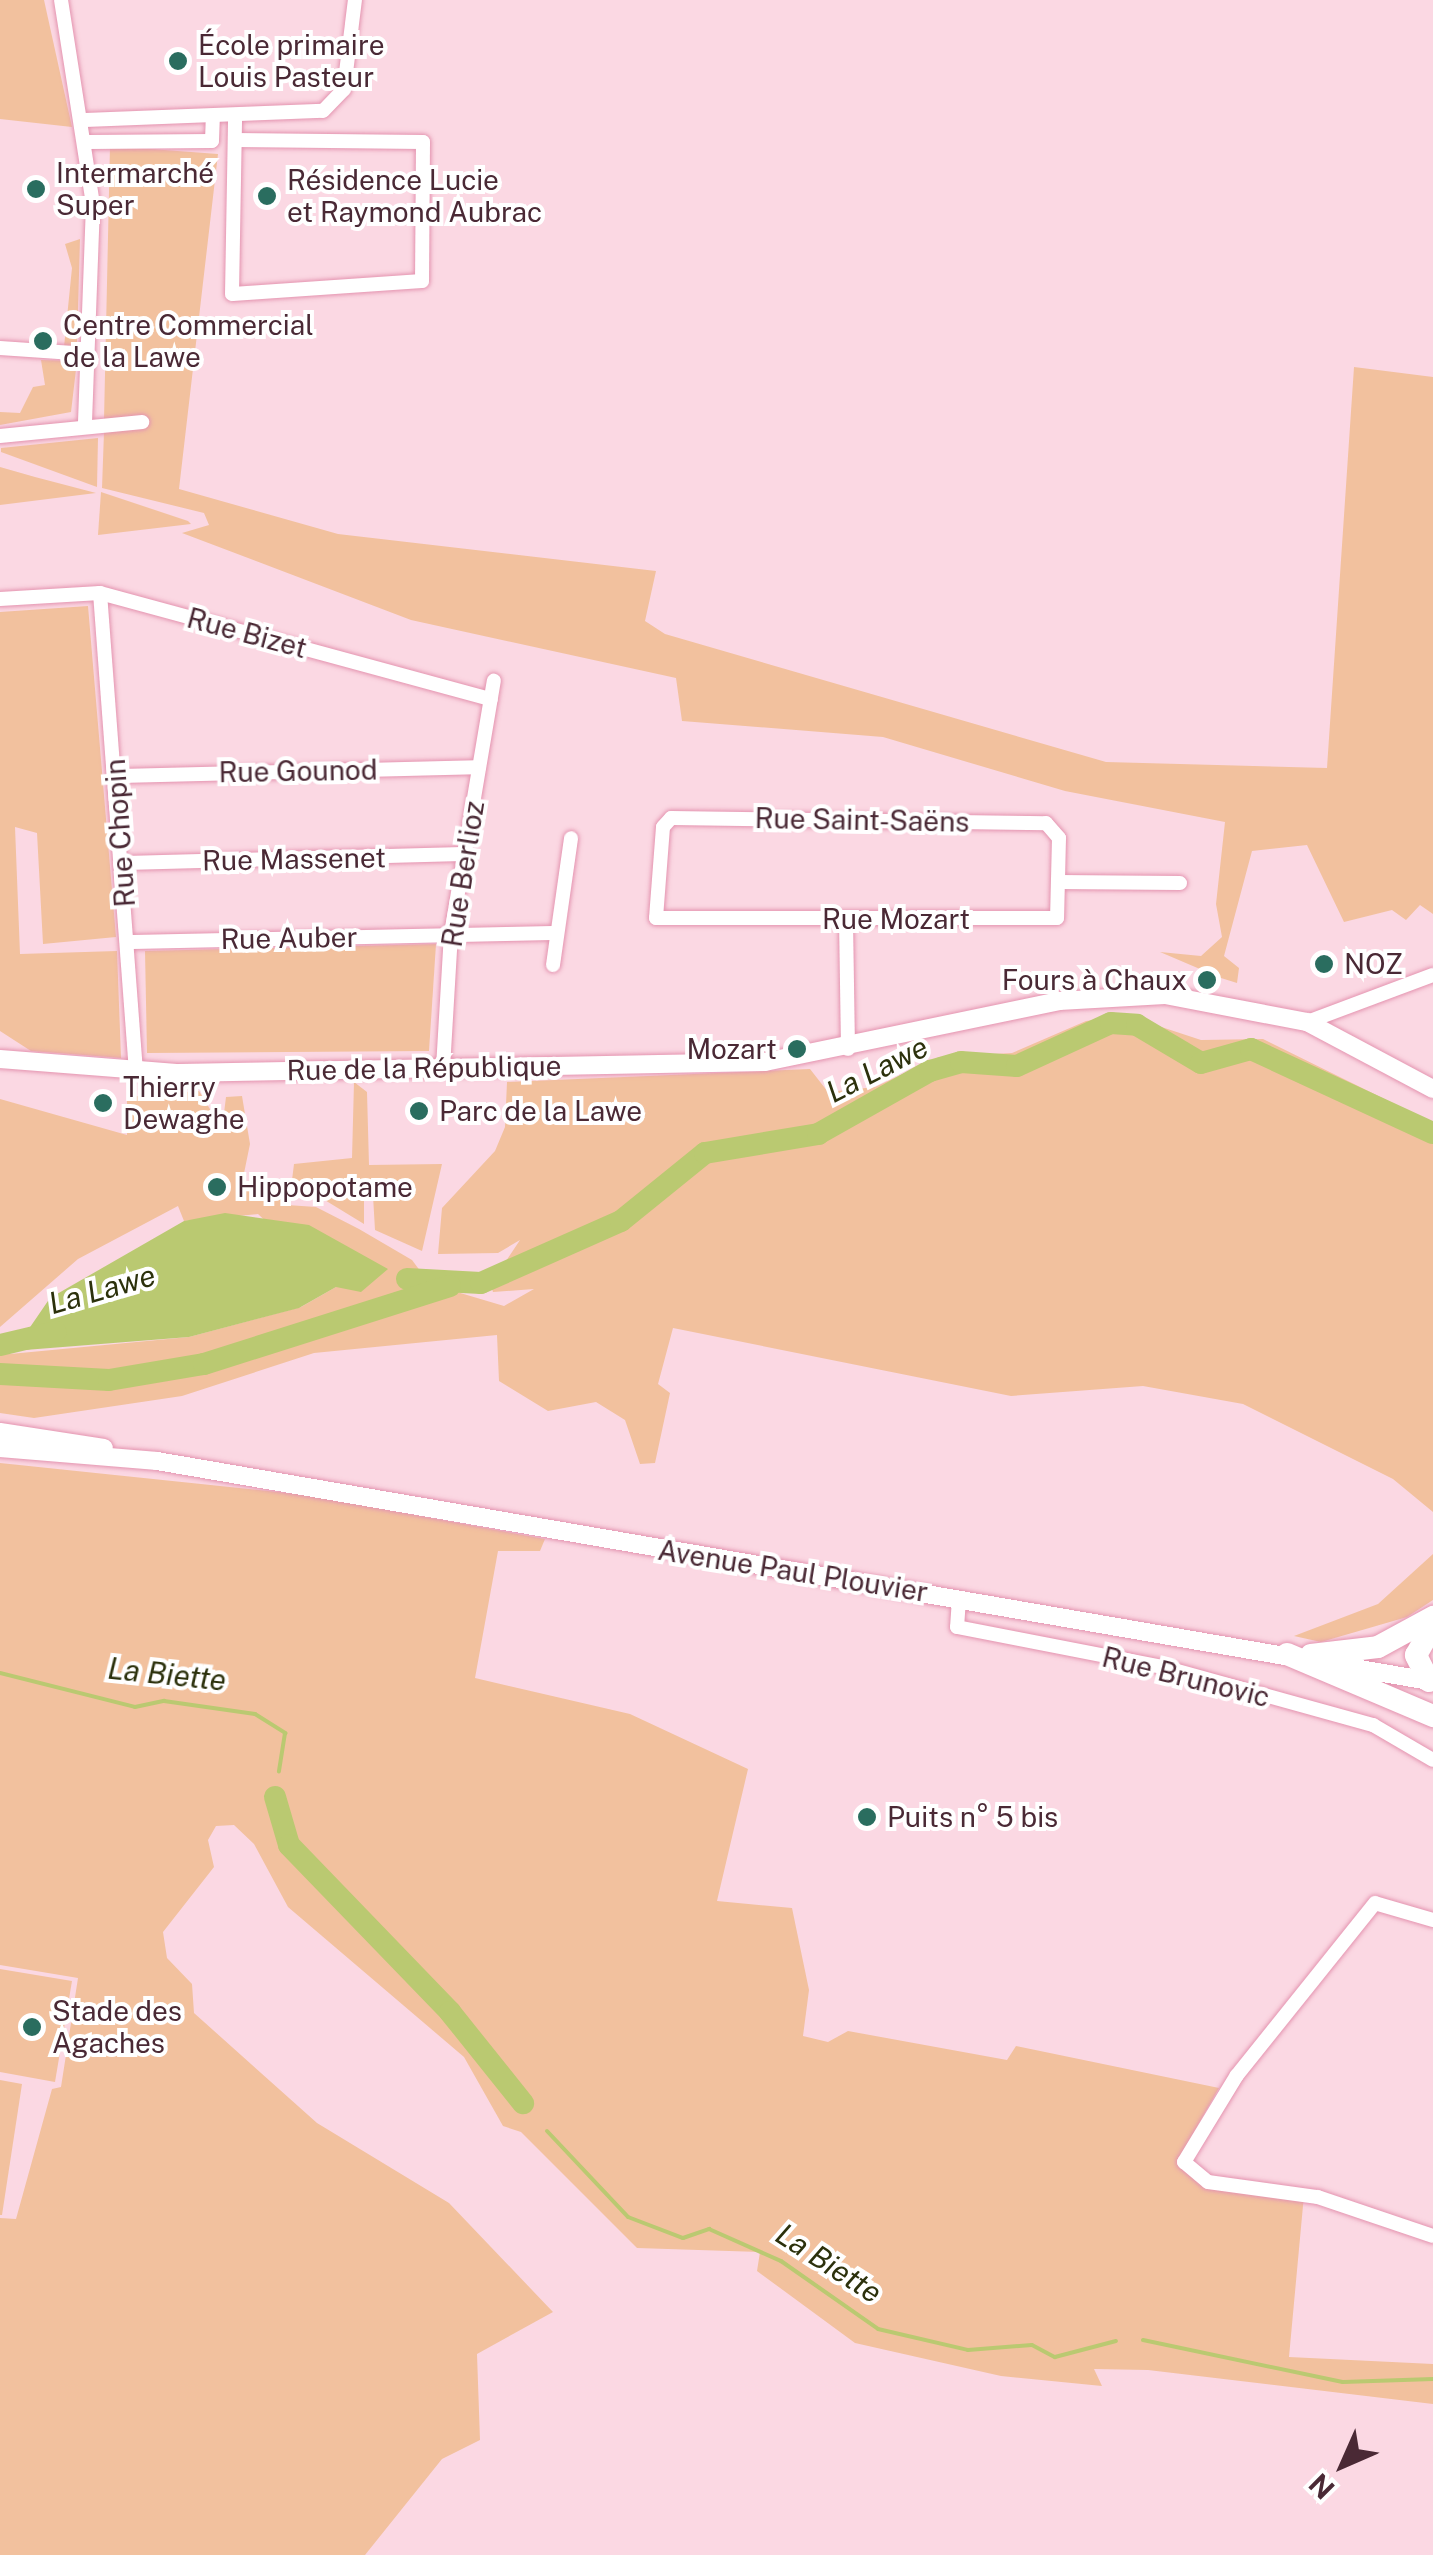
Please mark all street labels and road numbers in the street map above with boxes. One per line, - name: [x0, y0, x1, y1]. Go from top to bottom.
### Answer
- street label: Rue Bizet: [183, 601, 311, 665]
- street label: Rue Gounod: [218, 753, 378, 789]
- street label: Rue Chopin: [98, 758, 142, 908]
- street label: Rue Berlioz: [435, 799, 491, 949]
- street label: Rue Saint-Saëns: [754, 801, 970, 839]
- street label: Rue Massenet: [202, 841, 386, 877]
- street label: Rue Mozart: [822, 902, 970, 936]
- street label: Rue Auber: [220, 920, 358, 956]
- street label: Rue de la République: [286, 1049, 562, 1087]
- street label: Avenue Paul Plouvier: [655, 1533, 931, 1609]
- street label: Rue Brunovic: [1099, 1640, 1273, 1714]

